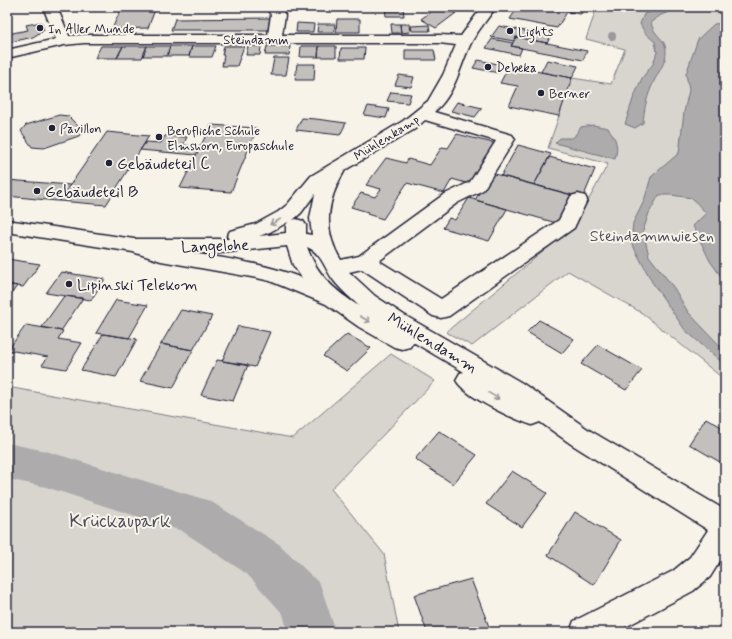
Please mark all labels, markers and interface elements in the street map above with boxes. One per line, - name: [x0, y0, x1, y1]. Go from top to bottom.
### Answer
- place label: In Aller Munde: [48, 21, 135, 38]
- marker: In Aller Munde: [35, 23, 45, 33]
- place label: Lights: [518, 24, 554, 43]
- marker: Lights: [505, 26, 515, 36]
- street label: Steindamm: [223, 32, 289, 49]
- place label: Debeka: [496, 60, 537, 77]
- marker: Debeka: [483, 62, 493, 72]
- place label: Berner: [549, 86, 591, 103]
- marker: Berner: [536, 88, 546, 98]
- street label: Mühlenkamp: [351, 111, 423, 165]
- place label: Pavillon: [60, 121, 102, 138]
- marker: Pavillon: [47, 123, 57, 133]
- place label: Berufliche Schule Elmshorn, Europaschule: [167, 123, 294, 155]
- marker: Berufliche Schule Elmshorn, Europaschule: [154, 132, 164, 142]
- place label: Gebäudeteil C: [117, 154, 210, 175]
- marker: Gebäudeteil C: [104, 158, 114, 168]
- place label: Gebäudeteil B: [45, 182, 138, 203]
- marker: Gebäudeteil B: [32, 186, 42, 196]
- one-way arrow: [269, 219, 281, 226]
- park label: Steindammwiesen: [590, 226, 714, 247]
- street label: Langelohe: [181, 235, 250, 259]
- place label: Lipinski Telekom: [77, 275, 198, 296]
- marker: Lipinski Telekom: [64, 279, 74, 289]
- street label: Mühlendamm: [383, 308, 481, 378]
- one-way arrow: [358, 316, 370, 324]
- one-way arrow: [488, 392, 499, 400]
- park label: Krückaupark: [69, 509, 171, 534]

